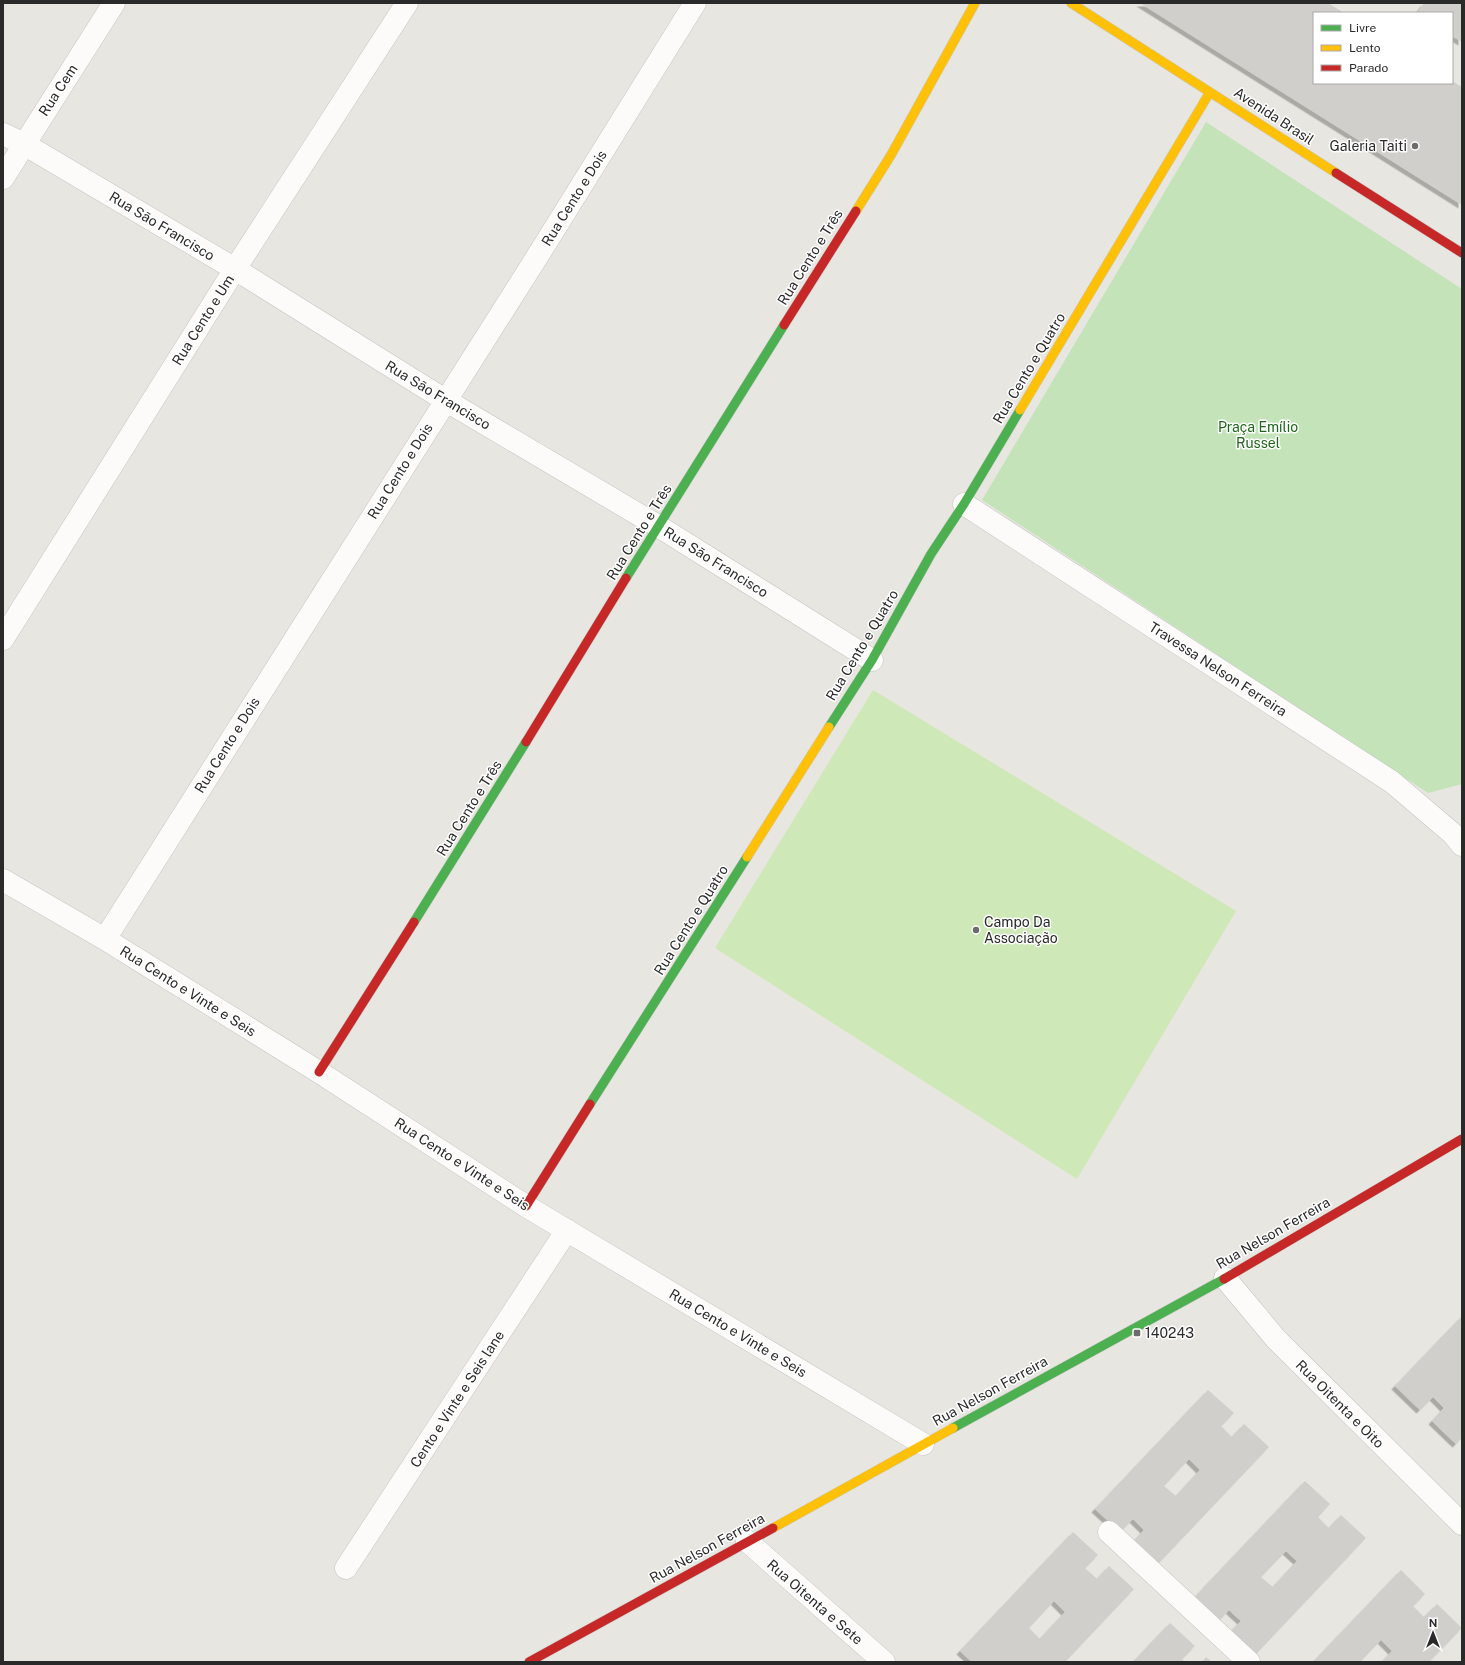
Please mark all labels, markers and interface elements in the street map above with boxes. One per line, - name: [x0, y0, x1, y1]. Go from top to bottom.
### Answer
- legend: [1313, 12, 1453, 84]
- text: Livre: [1349, 21, 1377, 35]
- text: Lento: [1349, 41, 1381, 55]
- street label: Rua Cem: [35, 61, 81, 119]
- text: Parado: [1349, 61, 1388, 75]
- street label: Avenida Brasil: [1231, 84, 1317, 148]
- place label: Galeria Taiti: [1329, 138, 1407, 154]
- marker: Galeria Taiti: [1410, 141, 1420, 151]
- street label: Rua Cento e Dois: [538, 147, 610, 249]
- street label: Rua São Francisco: [107, 188, 218, 264]
- street label: Rua Cento e Três: [774, 206, 846, 308]
- street label: Rua Cento e Um: [169, 272, 237, 368]
- street label: Rua Cento e Quatro: [990, 310, 1068, 426]
- street label: Rua São Francisco: [383, 357, 494, 433]
- park label: Praça Emílio Russel: [1218, 419, 1298, 451]
- street label: Rua Cento e Dois: [364, 420, 436, 522]
- street label: Rua Cento e Três: [603, 481, 675, 583]
- street label: Rua São Francisco: [661, 523, 771, 601]
- street label: Rua Cento e Quatro: [823, 587, 901, 703]
- street label: Travessa Nelson Ferreira: [1146, 618, 1290, 720]
- street label: Rua Cento e Dois: [191, 694, 263, 796]
- street label: Rua Cento e Três: [433, 757, 505, 859]
- street label: Rua Cento e Quatro: [651, 862, 731, 978]
- place label: Campo Da Associação: [984, 914, 1058, 946]
- marker: Campo Da Associação: [971, 925, 981, 935]
- street label: Rua Cento e Vinte e Seis: [117, 943, 259, 1039]
- street label: Rua Cento e Vinte e Seis: [392, 1114, 532, 1214]
- street label: Rua Nelson Ferreira: [1213, 1194, 1333, 1272]
- street label: Rua Cento e Vinte e Seis: [666, 1286, 810, 1380]
- place label: 140243: [1145, 1325, 1194, 1341]
- street label: Cento e Vinte e Seis lane: [407, 1328, 507, 1470]
- marker: 140243: [1132, 1328, 1142, 1338]
- street label: Rua Nelson Ferreira: [930, 1353, 1050, 1429]
- street label: Rua Oitenta e Oito: [1293, 1357, 1387, 1451]
- street label: Rua Nelson Ferreira: [647, 1510, 767, 1586]
- street label: Rua Oitenta e Sete: [764, 1556, 866, 1648]
- north arrow: [1413, 1613, 1453, 1653]
- text: N: [1429, 1617, 1437, 1629]

